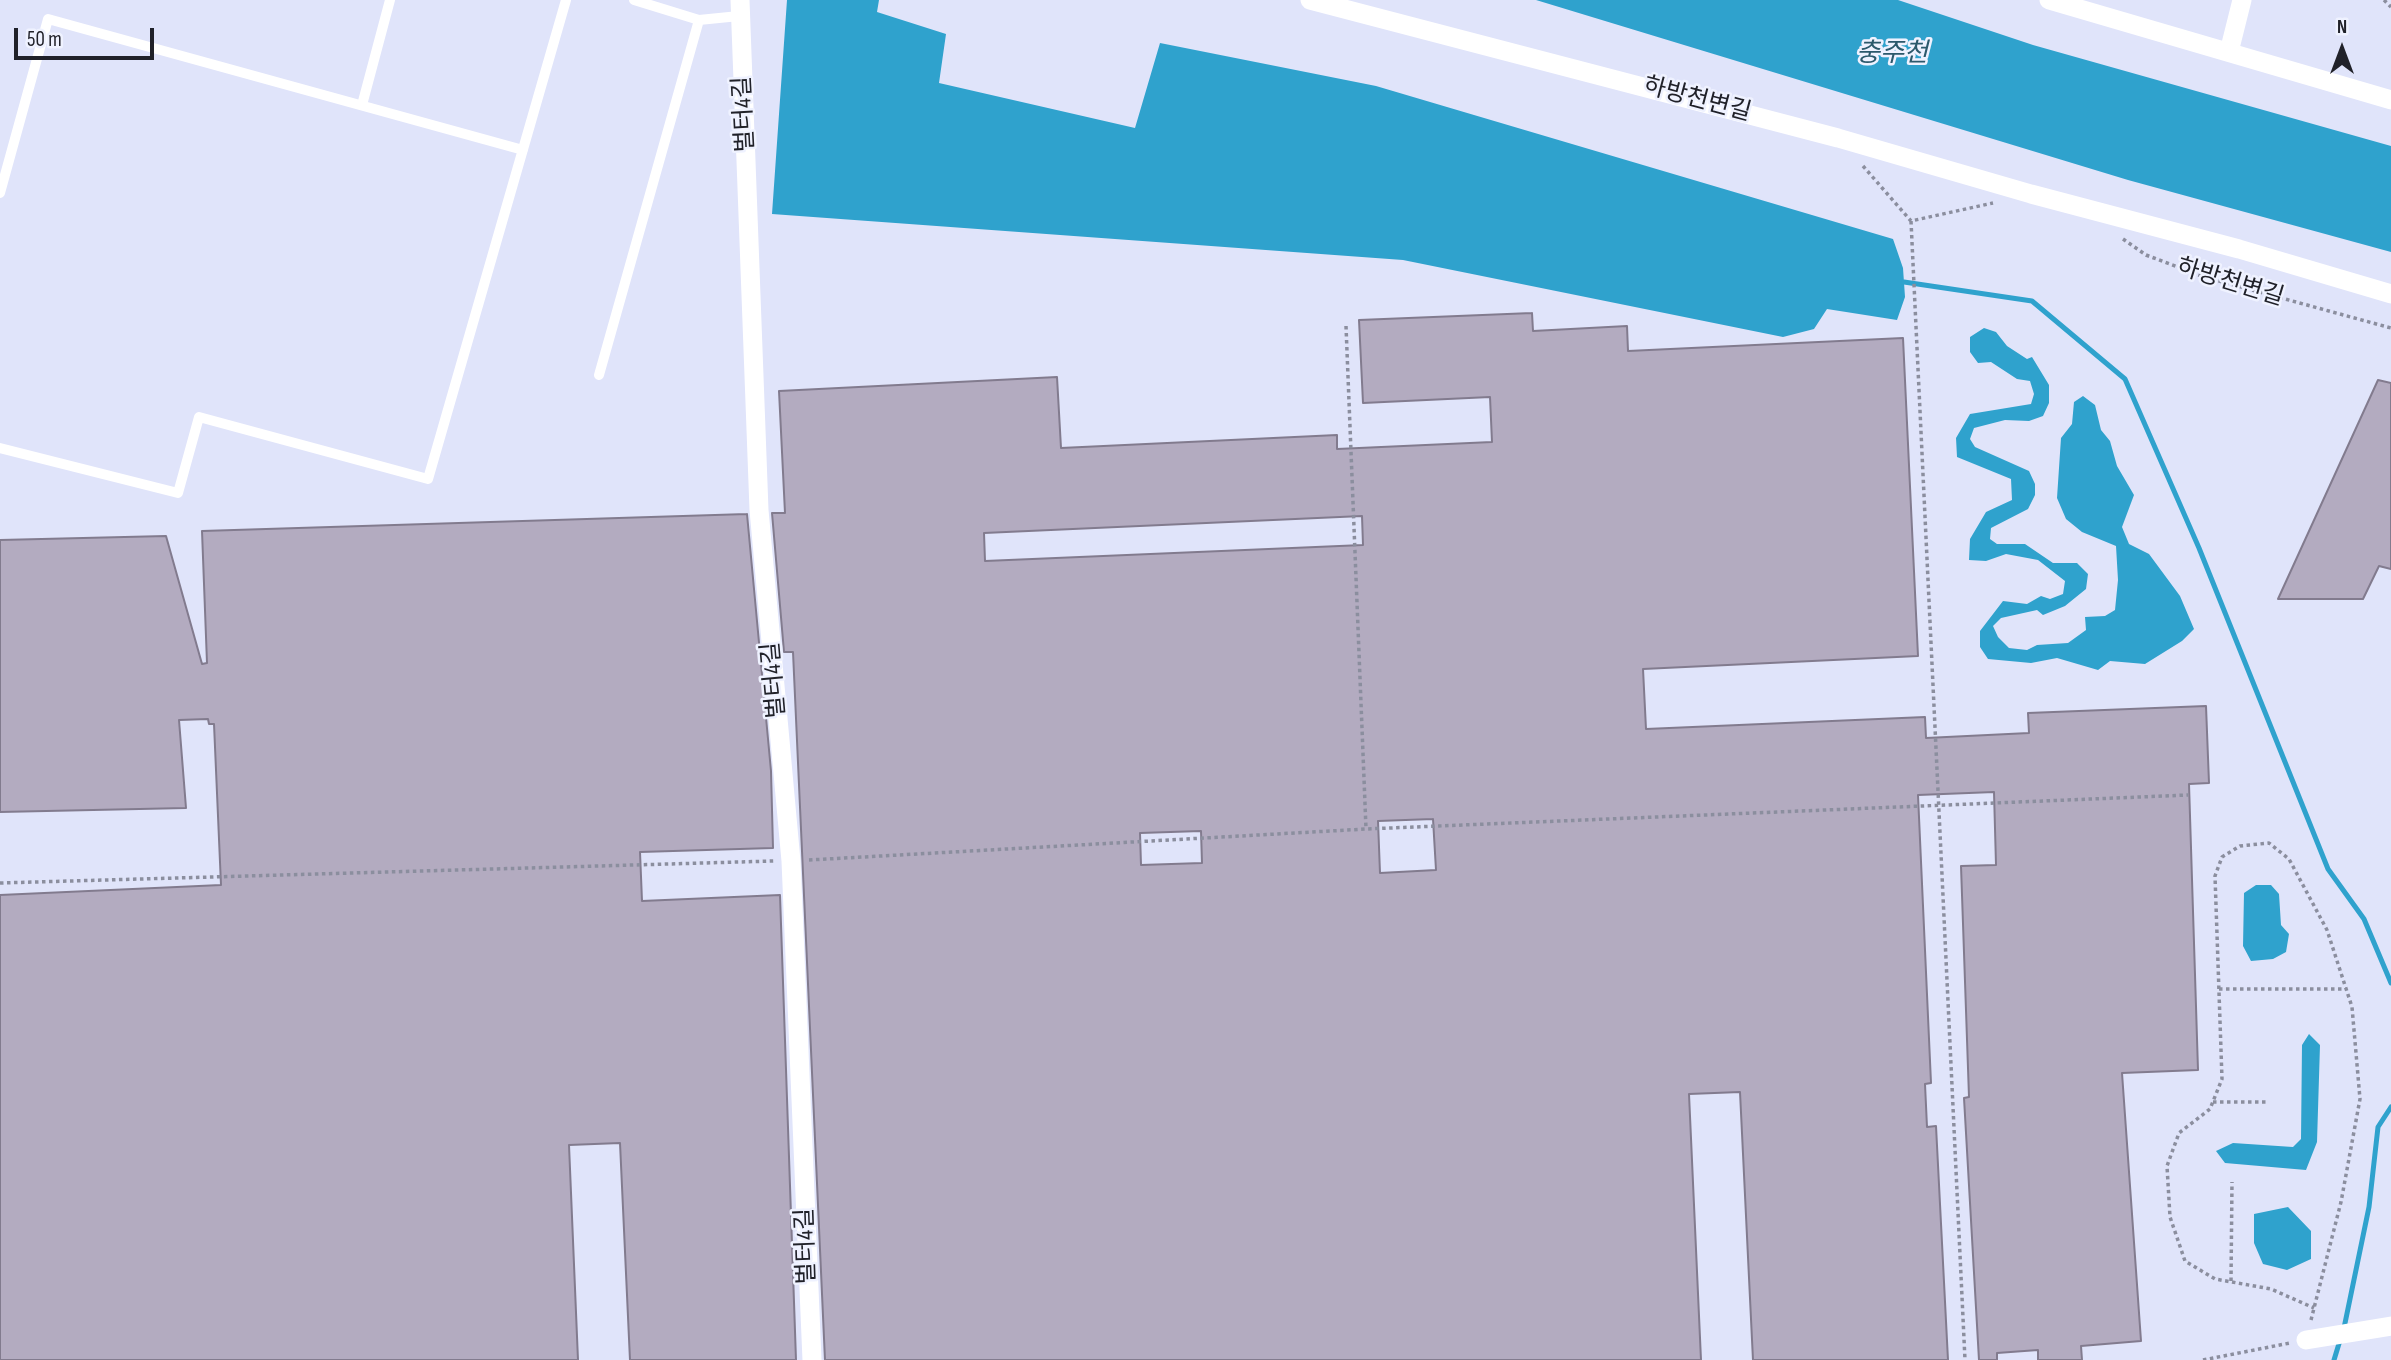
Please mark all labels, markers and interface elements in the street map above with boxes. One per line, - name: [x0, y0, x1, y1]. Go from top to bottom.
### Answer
- scale bar: [18, 14, 158, 58]
- north arrow: [2307, 14, 2377, 84]
- text: N: [2337, 16, 2347, 39]
- text: 50 m: [27, 27, 62, 52]
- water label: 충주천: [1856, 38, 1928, 70]
- street label: 하방천변길: [1640, 72, 1754, 128]
- street label: 벌터4길: [729, 75, 761, 153]
- street label: 하방천변길: [2173, 253, 2287, 313]
- street label: 벌터4길: [757, 641, 793, 719]
- street label: 벌터4길: [791, 1207, 823, 1285]

